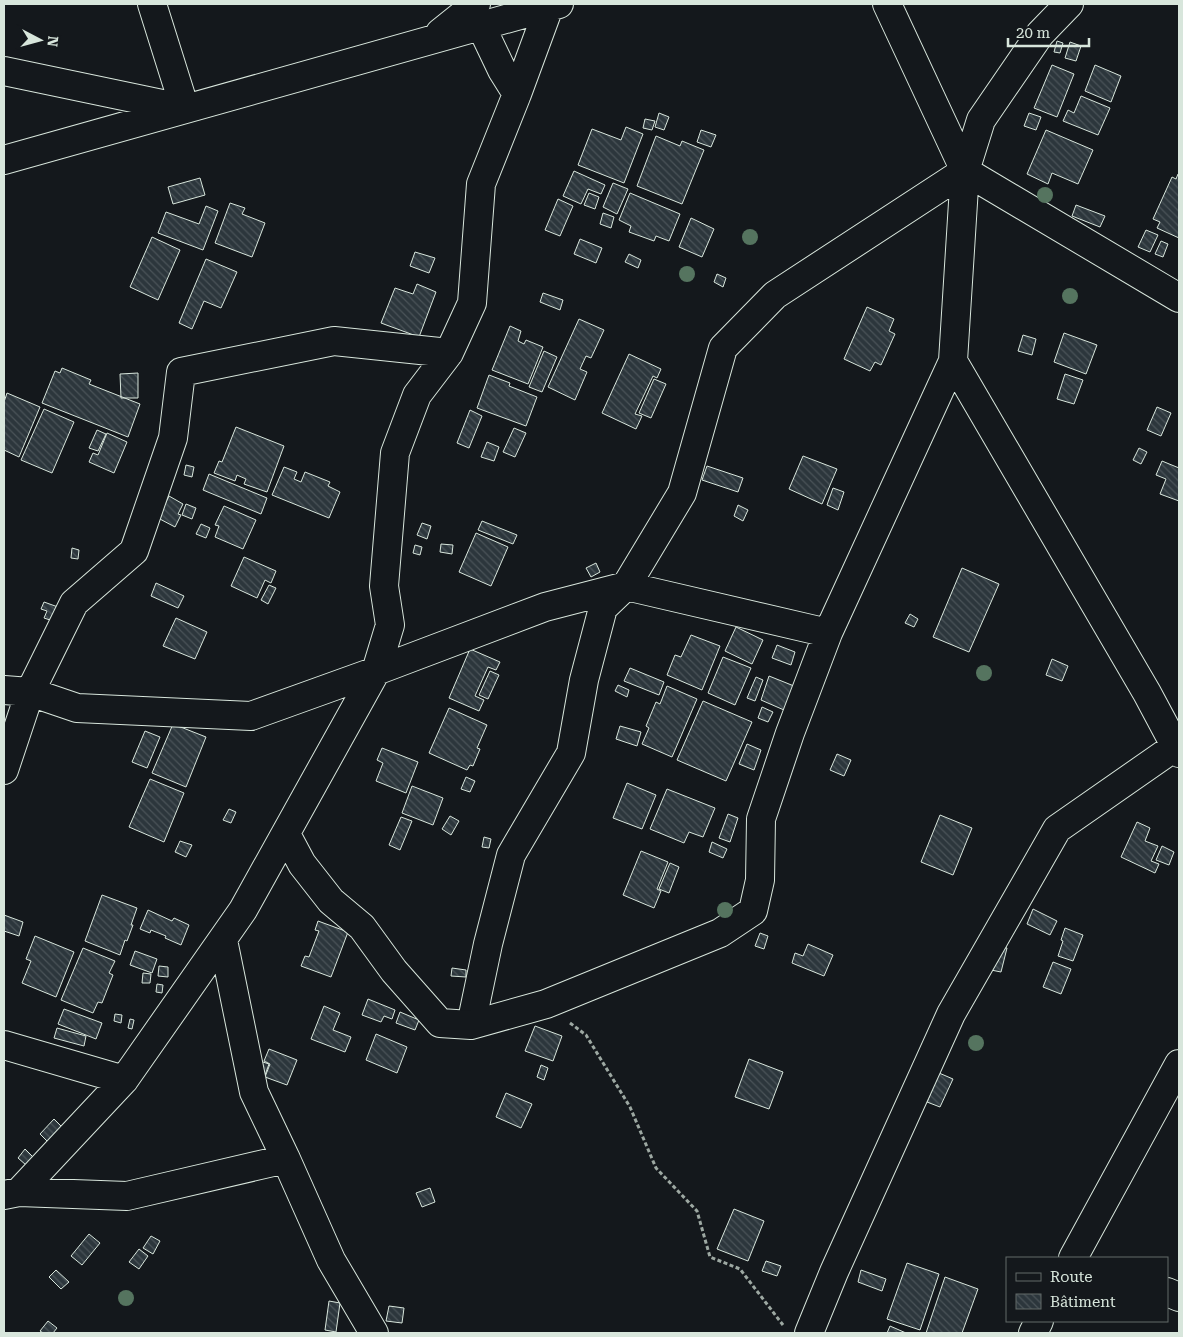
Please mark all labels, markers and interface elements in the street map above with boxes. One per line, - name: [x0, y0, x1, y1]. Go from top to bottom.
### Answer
- north arrow: [15, 15, 65, 65]
- scale bar: [1008, 15, 1089, 47]
- text: 20 m: [1016, 24, 1051, 42]
- text: N: [44, 35, 61, 48]
- legend: [1006, 1257, 1168, 1322]
- text: Route: [1050, 1268, 1092, 1286]
- text: Bâtiment: [1050, 1293, 1116, 1311]

